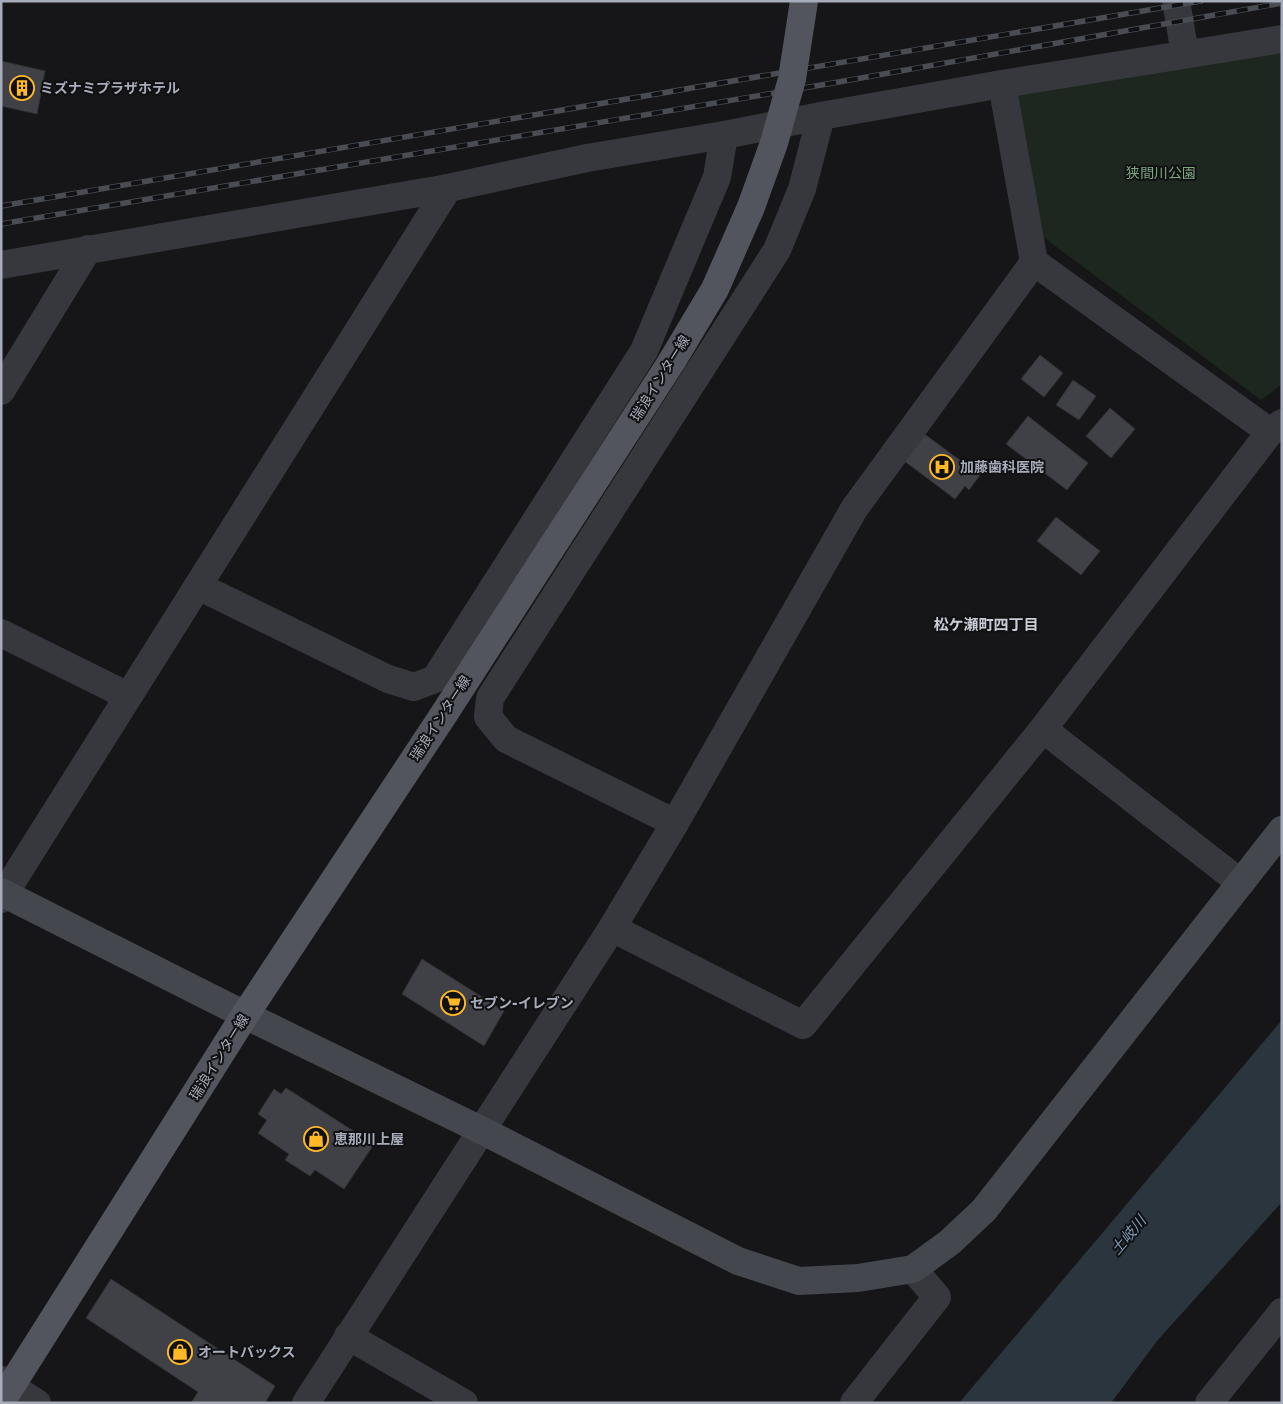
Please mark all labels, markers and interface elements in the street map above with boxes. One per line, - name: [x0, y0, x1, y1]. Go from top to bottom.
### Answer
- building icon: ミズナミプラザホテル: [9, 75, 35, 101]
- place label: ミズナミプラザホテル: [40, 79, 180, 97]
- park label: 狭間川公園: [1126, 164, 1196, 182]
- street label: 瑞浪インター線: [626, 332, 694, 424]
- hospital icon: 加藤歯科医院: [929, 454, 955, 480]
- place label: 加藤歯科医院: [960, 458, 1044, 476]
- district label: 松ケ瀬町四丁目: [933, 615, 1039, 634]
- street label: 瑞浪インター線: [406, 672, 474, 764]
- supermarket icon: セブン-イレブン: [440, 990, 466, 1016]
- place label: セブン-イレブン: [470, 994, 574, 1012]
- street label: 瑞浪インター線: [185, 1011, 253, 1103]
- shop icon: 恵那川上屋: [303, 1126, 329, 1152]
- place label: 恵那川上屋: [334, 1130, 404, 1148]
- water label: 土岐川: [1106, 1210, 1151, 1258]
- shop icon: オートバックス: [167, 1339, 193, 1365]
- place label: オートバックス: [198, 1343, 296, 1361]

